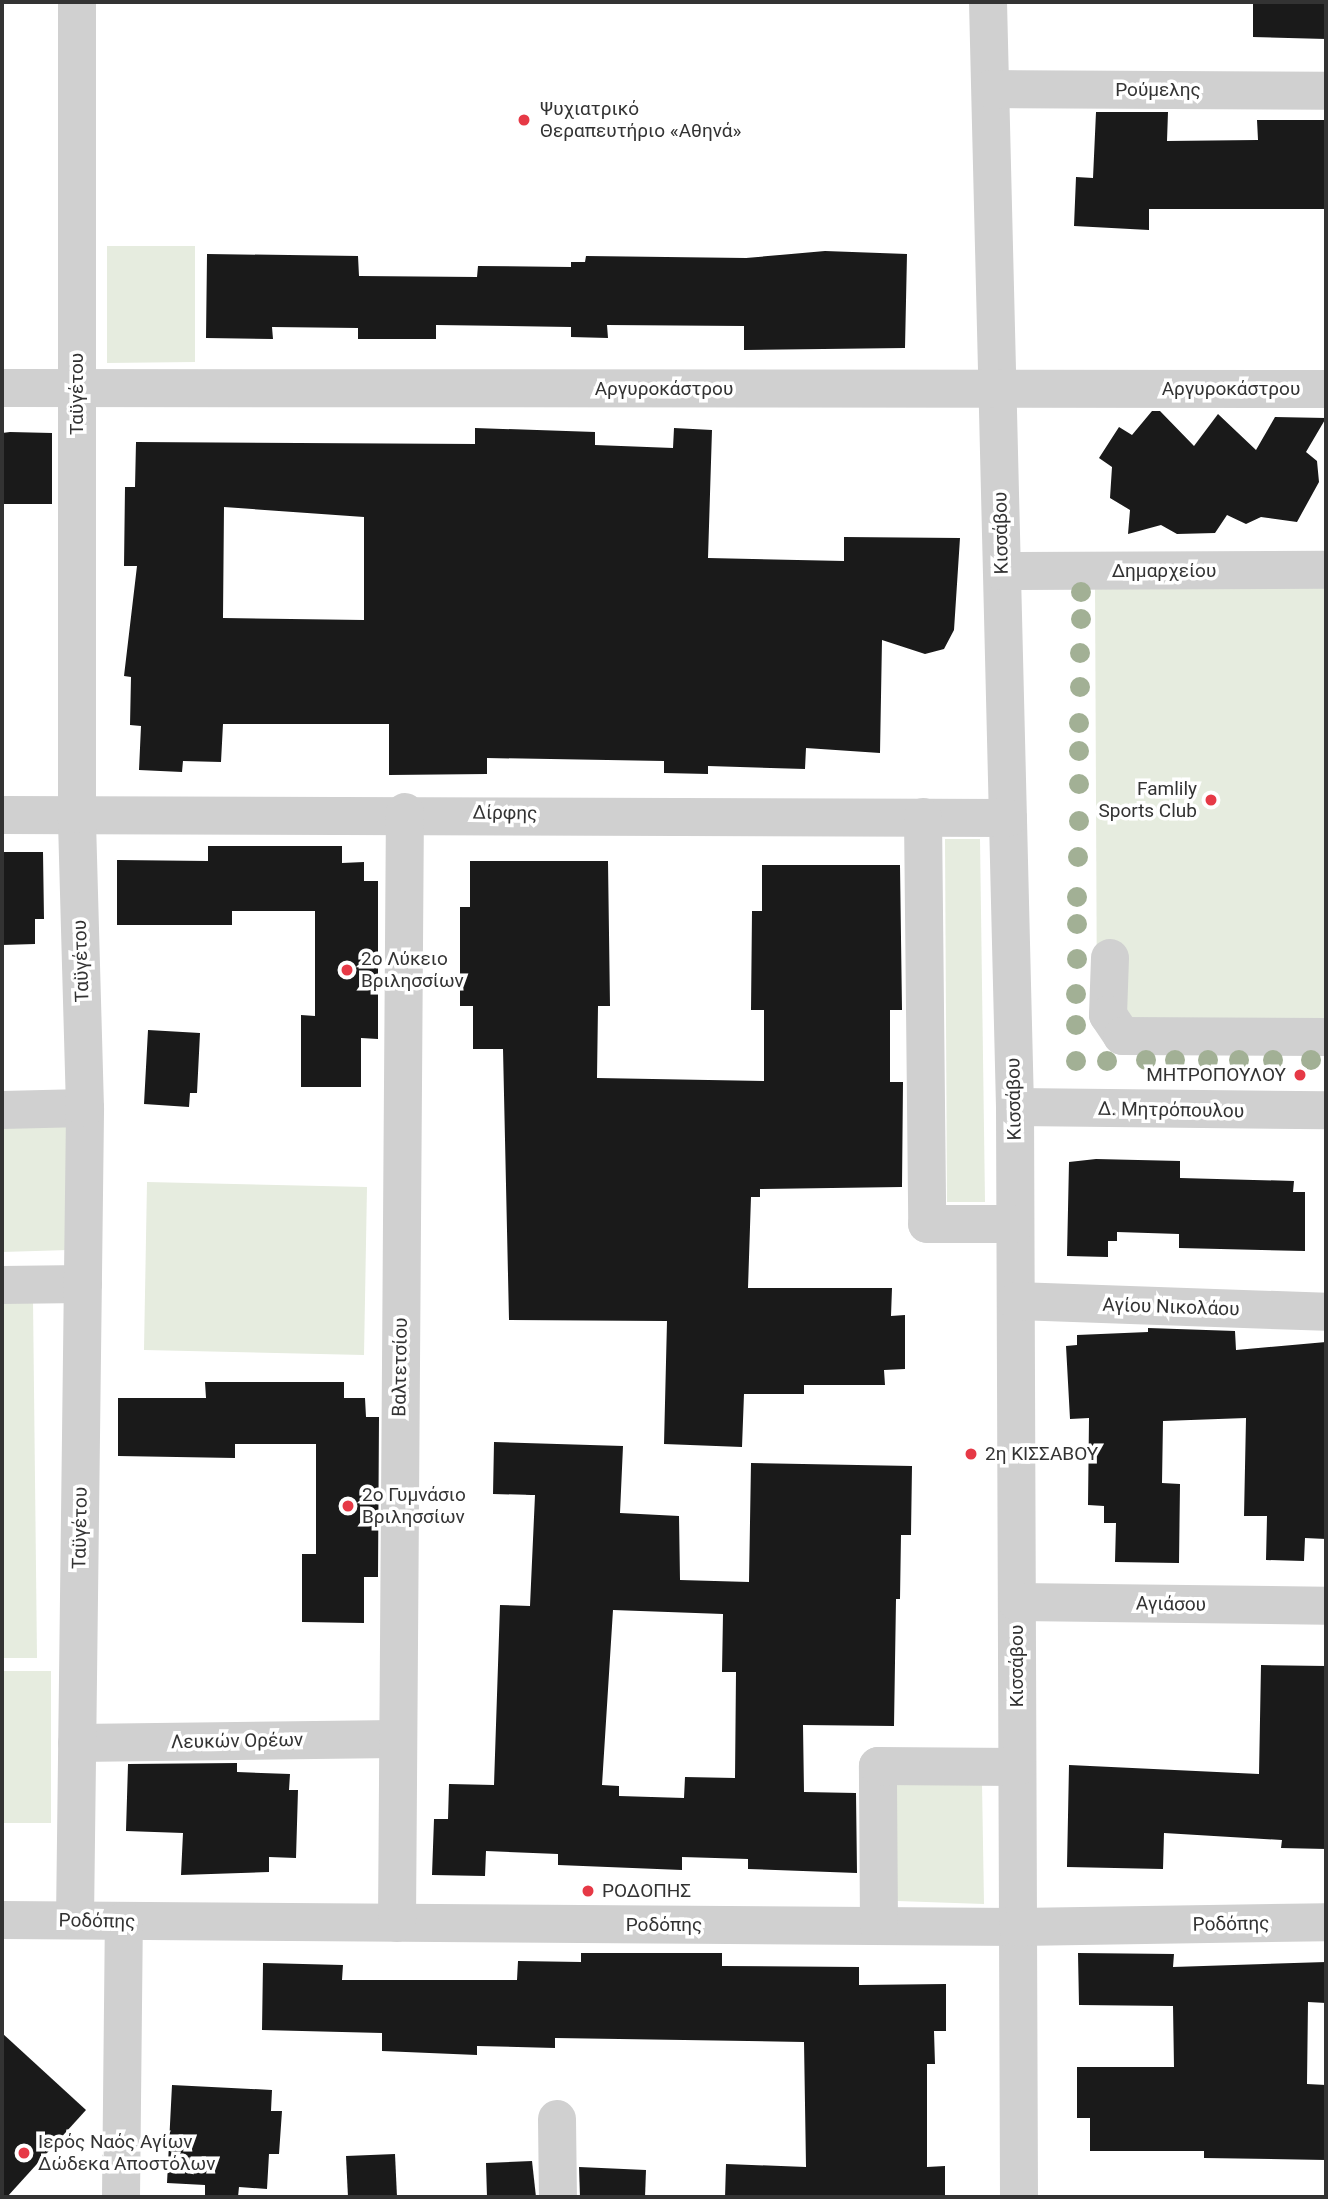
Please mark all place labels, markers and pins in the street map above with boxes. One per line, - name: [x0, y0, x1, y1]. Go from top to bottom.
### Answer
- place label: Ψυχιατρικό Θεραπευτήριο «Αθηνά»: [540, 98, 741, 142]
- marker: Ψυχιατρικό Θεραπευτήριο «Αθηνά»: [514, 110, 534, 130]
- place label: Famlily Sports Club: [1098, 778, 1197, 822]
- marker: Famlily Sports Club: [1203, 792, 1219, 808]
- place label: 2ο Λύκειο Βριλησσίων: [361, 948, 464, 992]
- marker: 2ο Λύκειο Βριλησσίων: [339, 962, 355, 978]
- place label: ΜΗΤΡΟΠΟΥΛΟΥ: [1146, 1064, 1286, 1086]
- marker: ΜΗΤΡΟΠΟΥΛΟΥ: [1292, 1067, 1308, 1083]
- place label: 2η ΚΙΣΣΑΒΟΥ: [985, 1443, 1098, 1465]
- marker: 2η ΚΙΣΣΑΒΟΥ: [963, 1446, 979, 1462]
- place label: 2ο Γυμνάσιο Βριλησσίων: [362, 1484, 466, 1528]
- marker: 2ο Γυμνάσιο Βριλησσίων: [340, 1498, 356, 1514]
- place label: ΡΟΔΟΠΗΣ: [602, 1880, 691, 1902]
- marker: ΡΟΔΟΠΗΣ: [580, 1883, 596, 1899]
- place label: Ιερός Ναός Αγίων Δώδεκα Αποστόλων: [38, 2131, 215, 2175]
- marker: Ιερός Ναός Αγίων Δώδεκα Αποστόλων: [16, 2145, 32, 2161]

